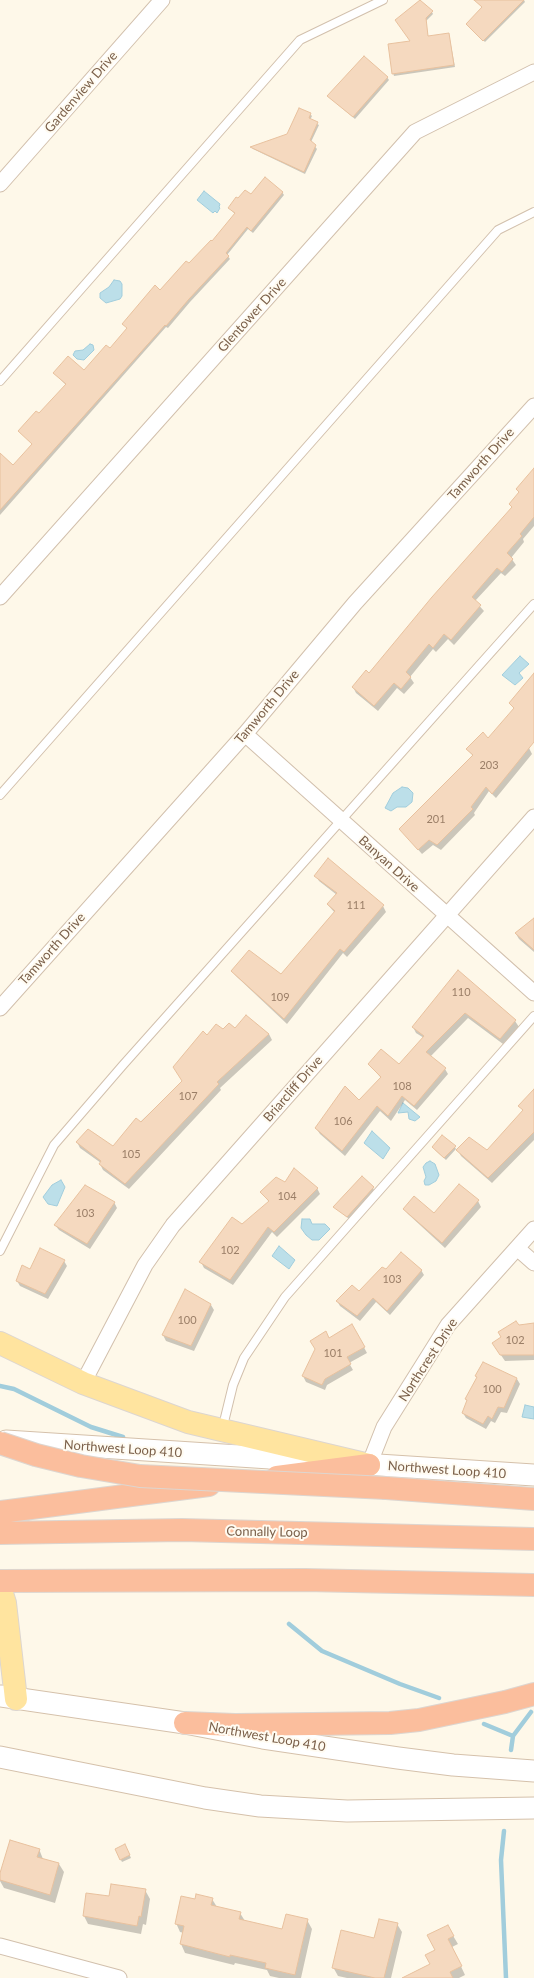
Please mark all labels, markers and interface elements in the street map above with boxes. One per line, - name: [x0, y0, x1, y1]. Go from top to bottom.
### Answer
- street label: Gardenview Drive: [41, 48, 121, 136]
- street label: Glentower Drive: [215, 275, 289, 355]
- street label: Tamworth Drive: [444, 425, 518, 503]
- street label: Tamworth Drive: [232, 667, 302, 747]
- house number: 203: [479, 758, 499, 772]
- house number: 201: [426, 812, 446, 826]
- street label: Banyan Drive: [355, 833, 423, 895]
- house number: 111: [346, 898, 366, 912]
- street label: Tamworth Drive: [15, 910, 89, 988]
- house number: 110: [451, 985, 471, 999]
- house number: 109: [270, 990, 290, 1004]
- street label: Briarcliff Drive: [260, 1053, 326, 1125]
- house number: 108: [392, 1079, 412, 1093]
- house number: 107: [178, 1089, 198, 1103]
- house number: 106: [333, 1114, 353, 1128]
- house number: 105: [121, 1147, 141, 1161]
- house number: 104: [277, 1189, 297, 1203]
- house number: 103: [75, 1206, 95, 1220]
- house number: 102: [220, 1243, 240, 1257]
- house number: 103: [382, 1272, 402, 1286]
- house number: 100: [177, 1313, 197, 1327]
- street label: Northcrest Drive: [395, 1316, 461, 1404]
- house number: 102: [505, 1333, 525, 1347]
- house number: 101: [323, 1346, 343, 1360]
- house number: 100: [482, 1382, 502, 1396]
- street label: Northwest Loop 410: [63, 1437, 183, 1461]
- street label: Northwest Loop 410: [387, 1458, 507, 1482]
- street label: Connally Loop: [226, 1523, 308, 1541]
- street label: Northwest Loop 410: [207, 1719, 327, 1755]

